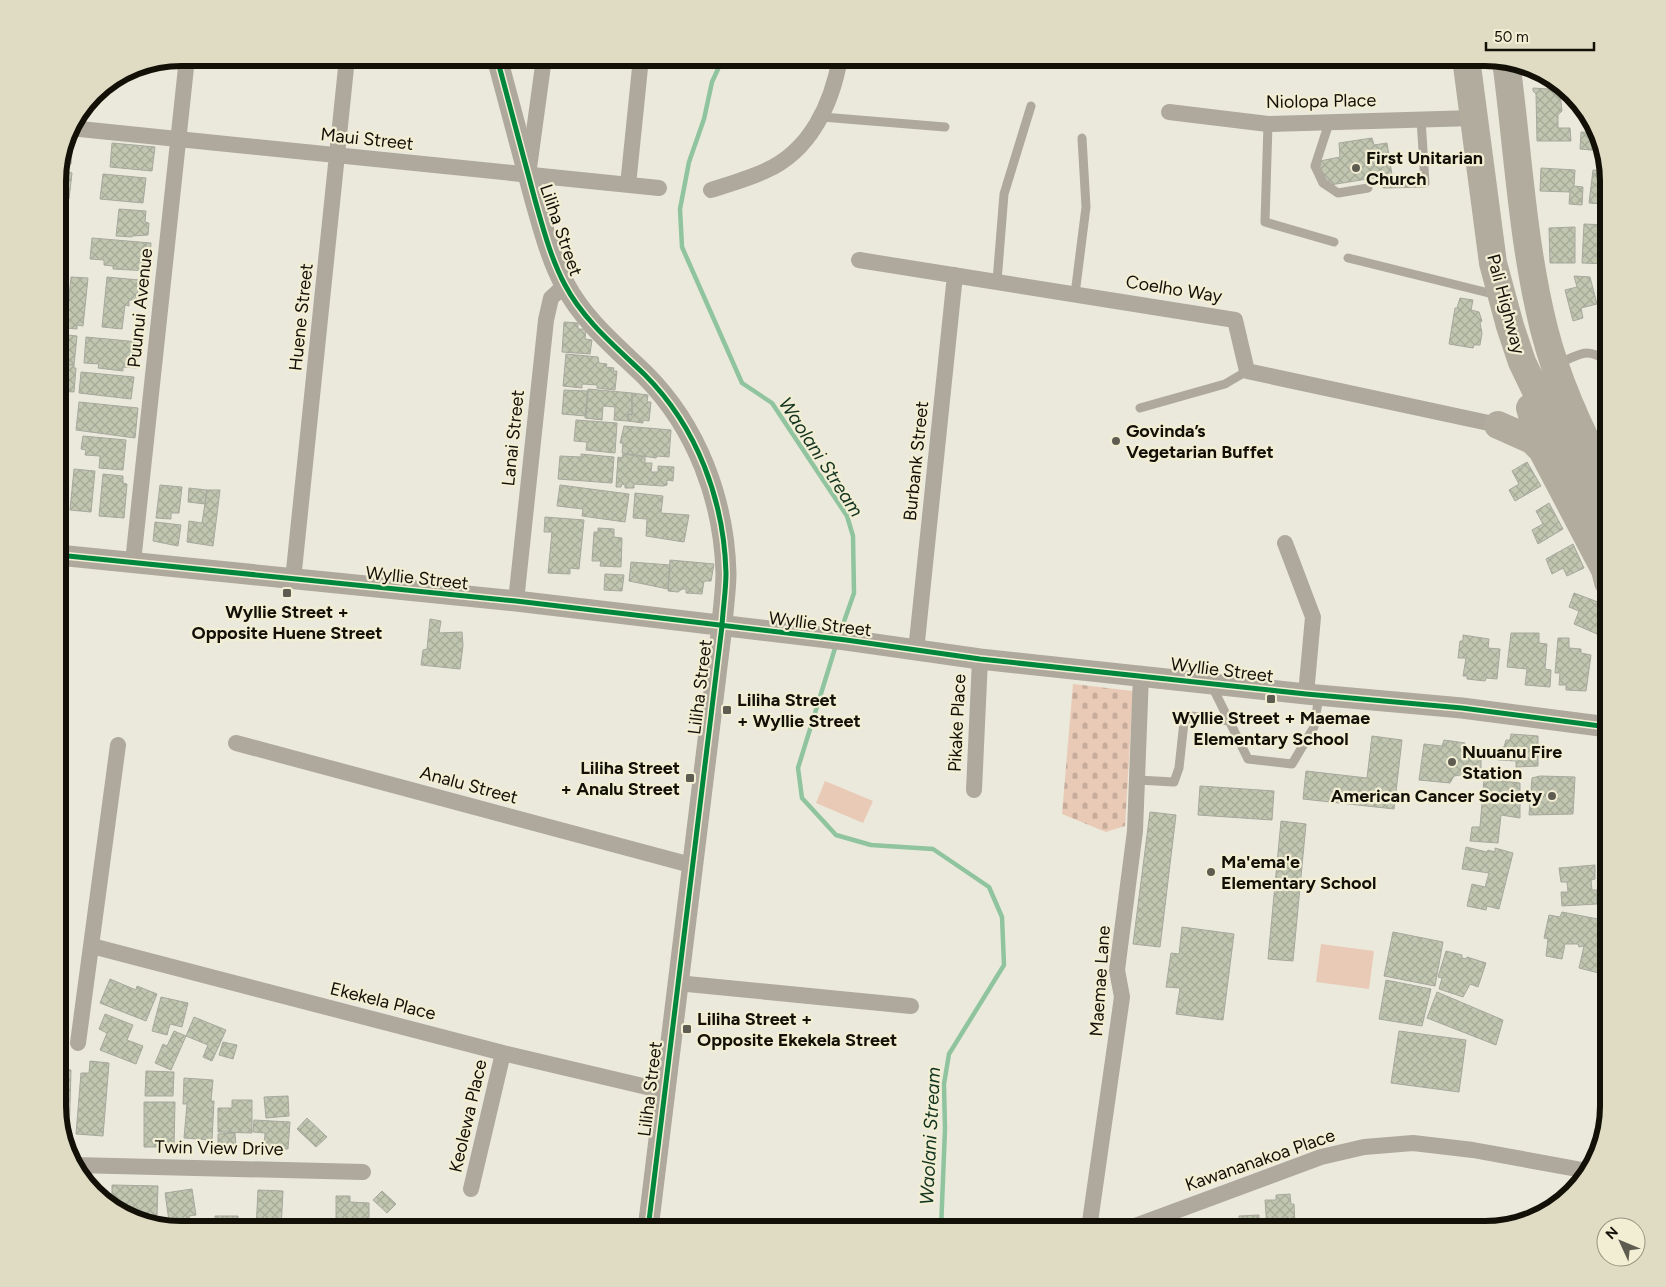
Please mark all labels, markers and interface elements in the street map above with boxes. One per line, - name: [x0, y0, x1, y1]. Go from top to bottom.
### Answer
- scale bar: [1486, 20, 1594, 52]
- text: 50 m: [1494, 28, 1529, 46]
- street label: Niolopa Place: [1266, 89, 1377, 113]
- street label: Maui Street: [319, 123, 415, 155]
- place label: First Unitarian Church: [1366, 147, 1483, 190]
- marker: First Unitarian Church: [1350, 162, 1362, 174]
- street label: Liliha Street: [535, 181, 587, 279]
- street label: Puunui Avenue: [123, 247, 157, 369]
- street label: Pali Highway: [1482, 252, 1530, 357]
- street label: Huene Street: [284, 262, 318, 372]
- street label: Coelho Way: [1124, 271, 1224, 308]
- street label: Lanai Street: [497, 389, 529, 487]
- water label: Waolani Stream: [774, 393, 868, 521]
- street label: Burbank Street: [899, 400, 933, 522]
- place label: Govinda’s Vegetarian Buffet: [1126, 420, 1274, 463]
- marker: Govinda’s Vegetarian Buffet: [1110, 435, 1122, 447]
- street label: Wyllie Street: [364, 562, 470, 594]
- marker: Wyllie Street + Opposite Huene Street: [281, 587, 293, 599]
- place label: Wyllie Street + Opposite Huene Street: [191, 601, 383, 644]
- street label: Wyllie Street: [767, 607, 873, 641]
- street label: Liliha Street: [683, 638, 717, 736]
- street label: Wyllie Street: [1169, 653, 1275, 687]
- street label: Pikake Place: [943, 673, 971, 773]
- place label: Liliha Street + Wyllie Street: [737, 689, 861, 732]
- marker: Wyllie Street + Maemae Elementary School: [1265, 693, 1277, 705]
- marker: Liliha Street + Wyllie Street: [721, 704, 733, 716]
- place label: Wyllie Street + Maemae Elementary School: [1172, 707, 1370, 750]
- place label: Nuuanu Fire Station: [1462, 741, 1562, 784]
- marker: Nuuanu Fire Station: [1446, 756, 1458, 768]
- place label: Liliha Street + Analu Street: [561, 757, 680, 800]
- street label: Analu Street: [418, 761, 520, 809]
- marker: Liliha Street + Analu Street: [684, 772, 696, 784]
- place label: American Cancer Society: [1331, 785, 1543, 807]
- marker: American Cancer Society: [1546, 790, 1558, 802]
- place label: Ma'ema'e Elementary School: [1221, 851, 1376, 894]
- marker: Ma'ema'e Elementary School: [1205, 866, 1217, 878]
- street label: Maemae Lane: [1085, 924, 1115, 1037]
- street label: Ekekela Place: [328, 977, 438, 1025]
- place label: Liliha Street + Opposite Ekekela Street: [697, 1008, 897, 1051]
- marker: Liliha Street + Opposite Ekekela Street: [681, 1023, 693, 1035]
- street label: Liliha Street: [633, 1040, 667, 1138]
- street label: Keolewa Place: [444, 1057, 492, 1175]
- water label: Waolani Stream: [915, 1067, 945, 1205]
- street label: Kawananakoa Place: [1182, 1124, 1338, 1196]
- street label: Twin View Drive: [154, 1136, 284, 1160]
- north arrow: [1596, 1217, 1646, 1267]
- text: N: [1602, 1224, 1622, 1243]

